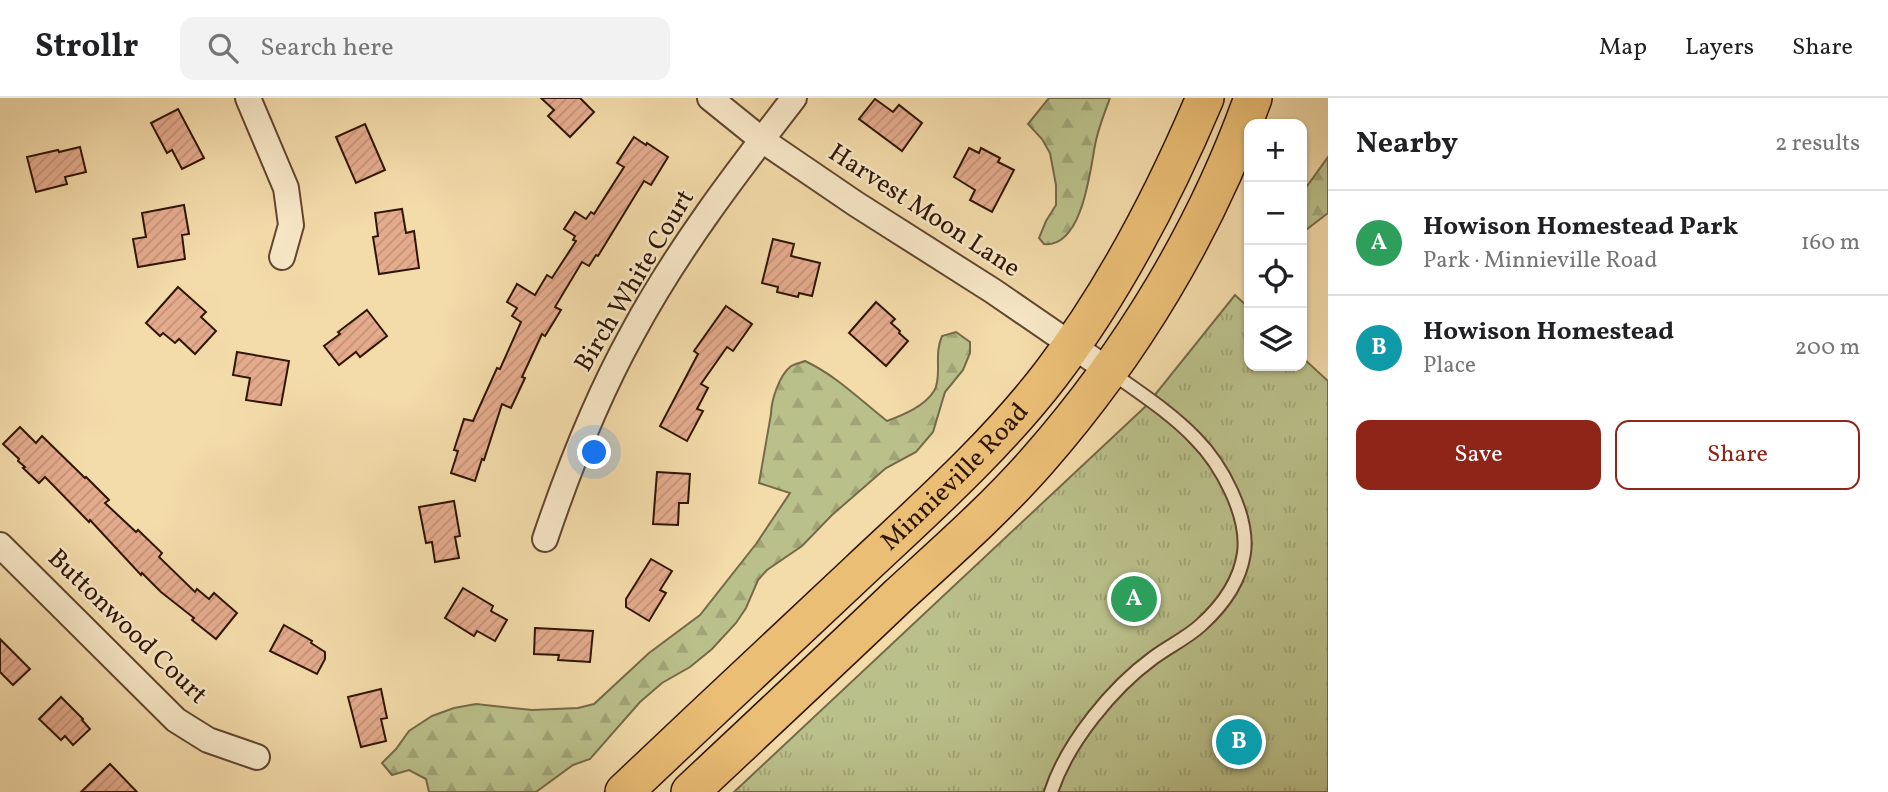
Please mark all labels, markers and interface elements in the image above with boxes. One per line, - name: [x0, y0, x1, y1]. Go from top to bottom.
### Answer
- search box: [180, 17, 670, 80]
- text: Strollr: [35, 25, 138, 71]
- icon: search: [204, 29, 242, 67]
- text: Search here: [260, 30, 394, 66]
- text: Map: [1599, 31, 1647, 65]
- text: Layers: [1685, 31, 1754, 65]
- text: Share: [1792, 31, 1853, 65]
- map controls: [1244, 119, 1307, 371]
- button: +: [1244, 119, 1307, 182]
- text: Nearby: [1356, 123, 1458, 165]
- text: 2 results: [1775, 128, 1860, 160]
- street label: Harvest Moon Lane: [821, 135, 1027, 287]
- button: −: [1244, 182, 1307, 245]
- street label: Birch White Court: [566, 183, 704, 379]
- text: Howison Homestead Park: [1423, 209, 1738, 245]
- text: A: [1371, 227, 1387, 259]
- text: 160 m: [1801, 227, 1860, 259]
- button: locate: [1244, 245, 1307, 308]
- text: Park · Minnieville Road: [1423, 245, 1657, 277]
- button: layers: [1244, 308, 1307, 371]
- text: Howison Homestead: [1423, 314, 1674, 350]
- text: B: [1371, 332, 1387, 364]
- text: 200 m: [1795, 332, 1860, 364]
- text: Place: [1423, 350, 1476, 382]
- street label: Minnieville Road: [873, 395, 1038, 559]
- button: Save: [1356, 420, 1601, 490]
- button: Share: [1615, 420, 1860, 490]
- your location: [577, 435, 611, 469]
- street label: Buttonwood Court: [39, 541, 215, 713]
- pin: A: [1111, 573, 1157, 625]
- pin: B: [1216, 716, 1262, 768]

